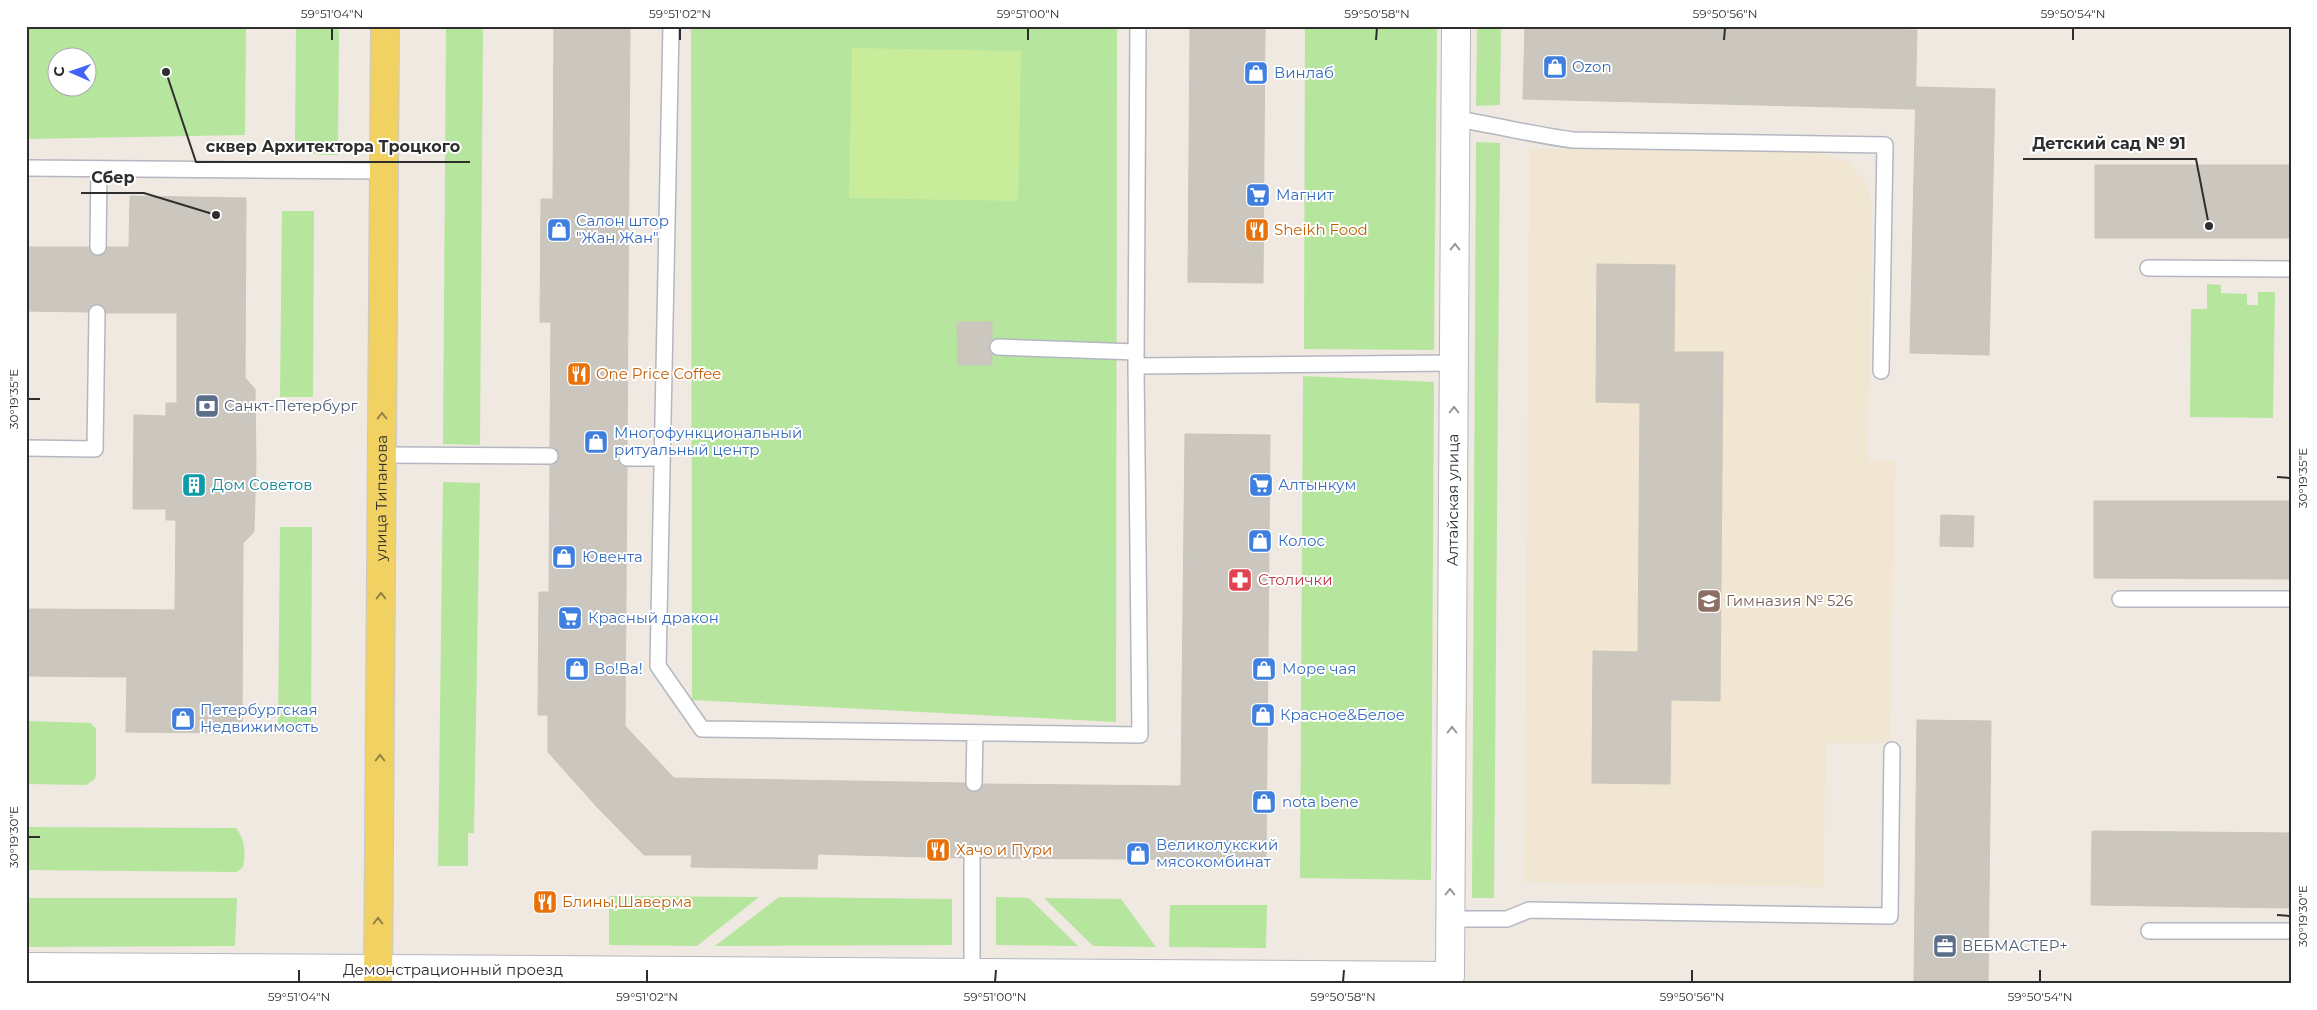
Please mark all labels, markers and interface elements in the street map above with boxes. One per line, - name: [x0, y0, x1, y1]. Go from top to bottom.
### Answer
- text: 59°51'04"N: [301, 6, 363, 21]
- text: 59°51'02"N: [649, 6, 711, 21]
- text: 59°51'00"N: [996, 6, 1060, 21]
- text: 59°50'58"N: [1344, 6, 1410, 21]
- text: 59°50'56"N: [1693, 6, 1757, 21]
- text: 59°50'54"N: [2040, 6, 2106, 21]
- north arrow: [48, 48, 98, 98]
- shop icon: Ozon: [1542, 54, 1568, 80]
- place label: Ozon: [1572, 57, 1612, 76]
- shop icon: Винлаб: [1243, 60, 1269, 86]
- place label: Винлаб: [1274, 63, 1334, 82]
- text: С: [50, 66, 68, 77]
- callout: Детский сад № 91: [2023, 128, 2196, 159]
- callout: сквер Архитектора Троцкого: [196, 131, 470, 162]
- text: Детский сад № 91: [2032, 134, 2186, 153]
- text: сквер Архитектора Троцкого: [206, 137, 460, 156]
- callout: Сбер: [81, 162, 144, 193]
- text: Сбер: [91, 168, 135, 187]
- supermarket icon: Магнит: [1245, 182, 1271, 208]
- place label: Магнит: [1276, 185, 1335, 204]
- place label: Салон штор "Жан Жан": [576, 211, 669, 247]
- shop icon: Салон штор "Жан Жан": [546, 217, 572, 243]
- restaurant icon: Sheikh Food: [1244, 217, 1270, 243]
- place label: Sheikh Food: [1274, 220, 1368, 239]
- one-way arrow: [1450, 243, 1460, 251]
- restaurant icon: One Price Coffee: [566, 361, 592, 387]
- place label: One Price Coffee: [596, 364, 721, 383]
- text: 30°19'35"E: [6, 369, 21, 429]
- bank icon: Санкт-Петербург: [194, 393, 220, 419]
- place label: Санкт-Петербург: [224, 396, 358, 415]
- one-way arrow: [1449, 406, 1459, 414]
- one-way arrow: [377, 411, 387, 419]
- place label: Многофункциональный ритуальный центр: [614, 423, 802, 459]
- shop icon: Многофункциональный ритуальный центр: [583, 429, 609, 455]
- street label: Алтайская улица: [1443, 434, 1462, 566]
- street label: улица Типанова: [371, 435, 391, 562]
- text: 30°19'35"E: [2295, 448, 2310, 508]
- building icon: Дом Советов: [181, 472, 207, 498]
- supermarket icon: Алтынкум: [1248, 472, 1274, 498]
- place label: Дом Советов: [212, 475, 312, 494]
- place label: Алтынкум: [1278, 475, 1356, 494]
- shop icon: Колос: [1247, 528, 1273, 554]
- place label: Колос: [1278, 531, 1325, 550]
- shop icon: Ювента: [551, 544, 577, 570]
- place label: Ювента: [582, 547, 643, 566]
- pharmacy icon: Столички: [1227, 567, 1253, 593]
- place label: Столички: [1258, 570, 1333, 589]
- school or university icon: Гимназия № 526: [1696, 588, 1722, 614]
- one-way arrow: [376, 591, 386, 599]
- place label: Гимназия № 526: [1726, 591, 1853, 610]
- supermarket icon: Красный дракон: [557, 605, 583, 631]
- place label: Красный дракон: [588, 608, 719, 627]
- shop icon: Во!Ва!: [564, 656, 590, 682]
- shop icon: Море чая: [1251, 656, 1277, 682]
- place label: Во!Ва!: [594, 659, 643, 678]
- place label: Море чая: [1282, 659, 1356, 678]
- place label: Петербургская Недвижимость: [200, 700, 319, 736]
- shop icon: Красное&Белое: [1250, 702, 1276, 728]
- place label: Красное&Белое: [1280, 705, 1405, 724]
- shop icon: Петербургская Недвижимость: [170, 706, 196, 732]
- one-way arrow: [1447, 726, 1457, 734]
- one-way arrow: [375, 754, 385, 762]
- shop icon: nota bene: [1251, 789, 1277, 815]
- place label: nota bene: [1282, 792, 1359, 811]
- text: 30°19'30"E: [6, 806, 21, 868]
- place label: Великолукский мясокомбинат: [1156, 835, 1278, 871]
- restaurant icon: Хачо и Пури: [925, 837, 951, 863]
- place label: Хачо и Пури: [956, 840, 1052, 859]
- shop icon: Великолукский мясокомбинат: [1125, 841, 1151, 867]
- text: 30°19'30"E: [2295, 885, 2310, 947]
- one-way arrow: [1445, 888, 1456, 896]
- restaurant icon: Блины,Шаверма: [532, 889, 558, 915]
- place label: Блины,Шаверма: [562, 892, 692, 911]
- one-way arrow: [373, 916, 384, 924]
- office icon: ВЕБМАСТЕР+: [1932, 933, 1958, 959]
- place label: ВЕБМАСТЕР+: [1962, 936, 2068, 955]
- street label: Демонстрационный проезд: [343, 960, 563, 979]
- text: 59°51'04"N: [268, 989, 330, 1004]
- text: 59°51'02"N: [616, 989, 678, 1004]
- text: 59°51'00"N: [963, 989, 1027, 1004]
- text: 59°50'58"N: [1310, 989, 1376, 1004]
- text: 59°50'56"N: [1660, 989, 1724, 1004]
- text: 59°50'54"N: [2007, 989, 2073, 1004]

